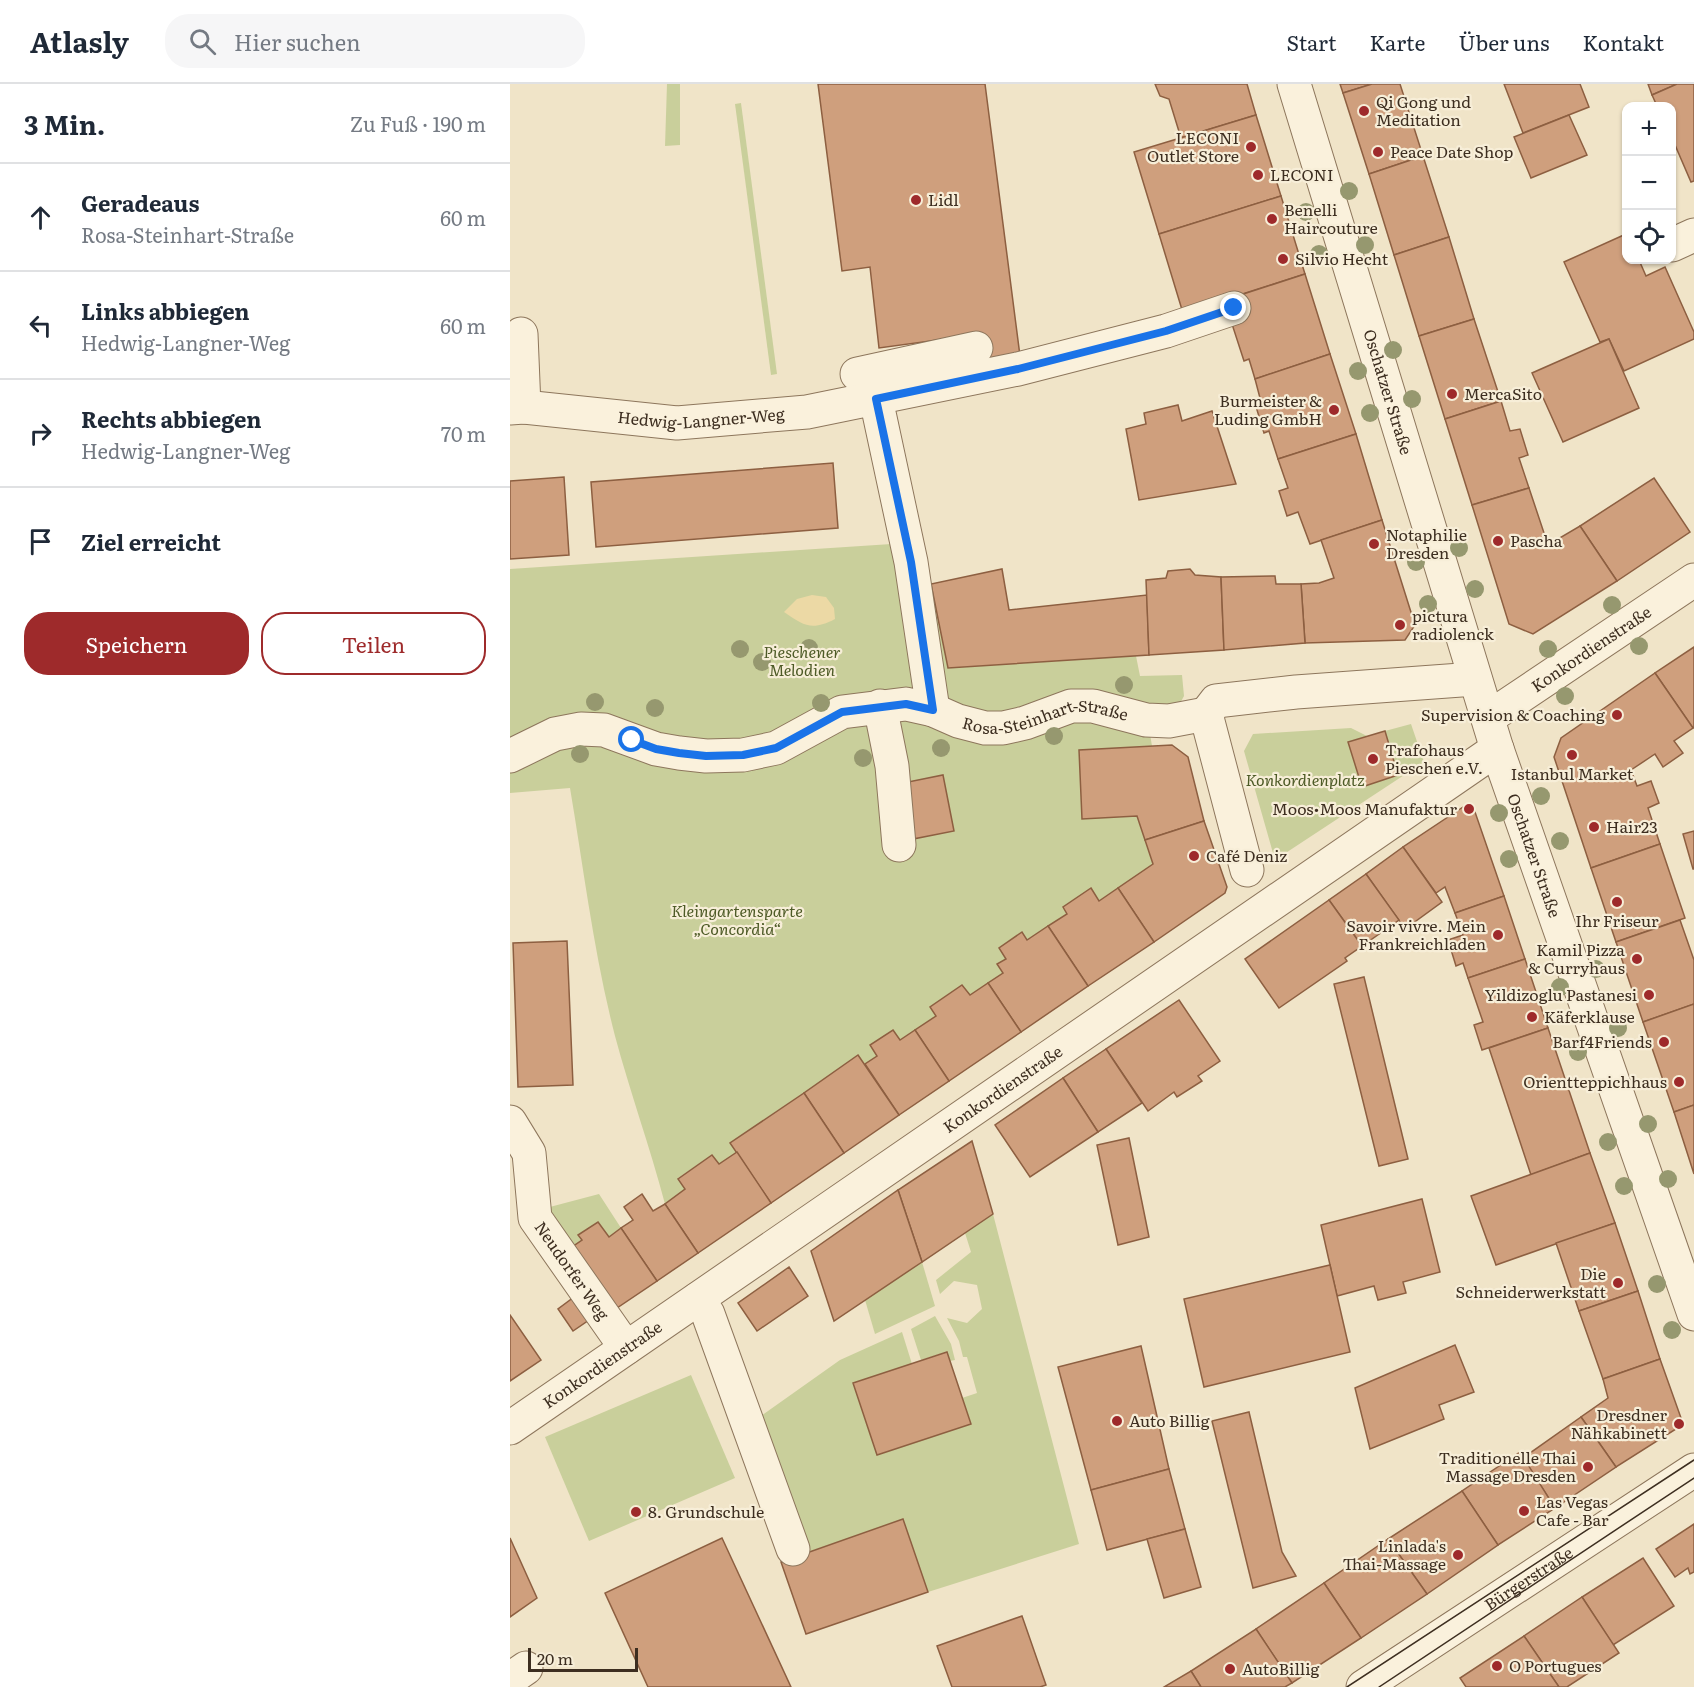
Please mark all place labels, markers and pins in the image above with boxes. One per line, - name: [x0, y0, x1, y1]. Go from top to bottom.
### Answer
- place label: Qi Gong und Meditation: [1376, 89, 1471, 131]
- marker: Qi Gong und Meditation: [1357, 104, 1371, 118]
- place label: LECONI Outlet Store: [1147, 125, 1239, 167]
- place label: Peace Date Shop: [1390, 139, 1513, 163]
- marker: LECONI Outlet Store: [1244, 140, 1258, 154]
- marker: Peace Date Shop: [1371, 145, 1385, 159]
- place label: LECONI: [1270, 162, 1333, 186]
- marker: LECONI: [1251, 168, 1265, 182]
- place label: Lidl: [928, 187, 959, 211]
- marker: Lidl: [909, 193, 923, 207]
- place label: Benelli Haircouture: [1284, 197, 1378, 239]
- marker: Benelli Haircouture: [1265, 212, 1279, 226]
- place label: Silvio Hecht: [1295, 246, 1389, 270]
- marker: Silvio Hecht: [1276, 252, 1290, 266]
- place label: MercaSito: [1464, 381, 1542, 405]
- marker: MercaSito: [1445, 387, 1459, 401]
- place label: Burmeister & Luding GmbH: [1214, 388, 1322, 430]
- marker: Burmeister & Luding GmbH: [1327, 403, 1341, 417]
- place label: Notaphilie Dresden: [1386, 522, 1467, 564]
- place label: Pascha: [1510, 528, 1563, 552]
- marker: Pascha: [1491, 534, 1505, 548]
- marker: Notaphilie Dresden: [1367, 537, 1381, 551]
- place label: pictura radiolenck: [1412, 603, 1494, 645]
- marker: pictura radiolenck: [1393, 618, 1407, 632]
- place label: Supervision & Coaching: [1421, 702, 1605, 726]
- marker: Supervision & Coaching: [1610, 708, 1624, 722]
- place label: Trafohaus Pieschen e.V.: [1385, 737, 1483, 779]
- marker: Istanbul Market: [1565, 748, 1579, 762]
- marker: Trafohaus Pieschen e.V.: [1366, 752, 1380, 766]
- place label: Istanbul Market: [1511, 761, 1634, 785]
- place label: Moos•Moos Manufaktur: [1272, 796, 1457, 820]
- marker: Moos•Moos Manufaktur: [1462, 802, 1476, 816]
- place label: Hair23: [1606, 814, 1658, 838]
- marker: Hair23: [1587, 820, 1601, 834]
- place label: Café Deniz: [1206, 843, 1287, 867]
- marker: Café Deniz: [1187, 849, 1201, 863]
- marker: Ihr Friseur: [1610, 895, 1624, 909]
- place label: Ihr Friseur: [1575, 908, 1659, 932]
- place label: Savoir vivre. Mein Frankreichladen: [1346, 913, 1486, 955]
- marker: Savoir vivre. Mein Frankreichladen: [1491, 928, 1505, 942]
- place label: Kamil Pizza & Curryhaus: [1528, 937, 1625, 979]
- marker: Kamil Pizza & Curryhaus: [1630, 952, 1644, 966]
- place label: Yildizoglu Pastanesi: [1485, 982, 1637, 1006]
- marker: Yildizoglu Pastanesi: [1642, 988, 1656, 1002]
- place label: Käferklause: [1544, 1004, 1635, 1028]
- marker: Käferklause: [1525, 1010, 1539, 1024]
- place label: Barf4Friends: [1552, 1029, 1652, 1053]
- marker: Barf4Friends: [1657, 1035, 1671, 1049]
- place label: Orientteppichhaus: [1523, 1069, 1667, 1093]
- marker: Orientteppichhaus: [1672, 1075, 1686, 1089]
- place label: Die Schneiderwerkstatt: [1456, 1261, 1607, 1303]
- marker: Die Schneiderwerkstatt: [1611, 1276, 1625, 1290]
- place label: Dresdner Nähkabinett: [1571, 1402, 1668, 1444]
- place label: Auto Billig: [1129, 1408, 1210, 1432]
- marker: Auto Billig: [1110, 1414, 1124, 1428]
- marker: Dresdner Nähkabinett: [1672, 1417, 1686, 1431]
- place label: Traditionelle Thai Massage Dresden: [1439, 1445, 1576, 1487]
- marker: Traditionelle Thai Massage Dresden: [1581, 1460, 1595, 1474]
- place label: Las Vegas Cafe - Bar: [1536, 1489, 1609, 1531]
- place label: 8. Grundschule: [648, 1499, 764, 1523]
- marker: Las Vegas Cafe - Bar: [1517, 1504, 1531, 1518]
- marker: 8. Grundschule: [629, 1505, 643, 1519]
- place label: Linlada's Thai-Massage: [1342, 1533, 1446, 1575]
- marker: Linlada's Thai-Massage: [1451, 1548, 1465, 1562]
- place label: O Portugues: [1509, 1653, 1602, 1677]
- place label: AutoBillig: [1242, 1656, 1319, 1680]
- marker: O Portugues: [1490, 1659, 1504, 1673]
- marker: AutoBillig: [1223, 1662, 1237, 1676]

